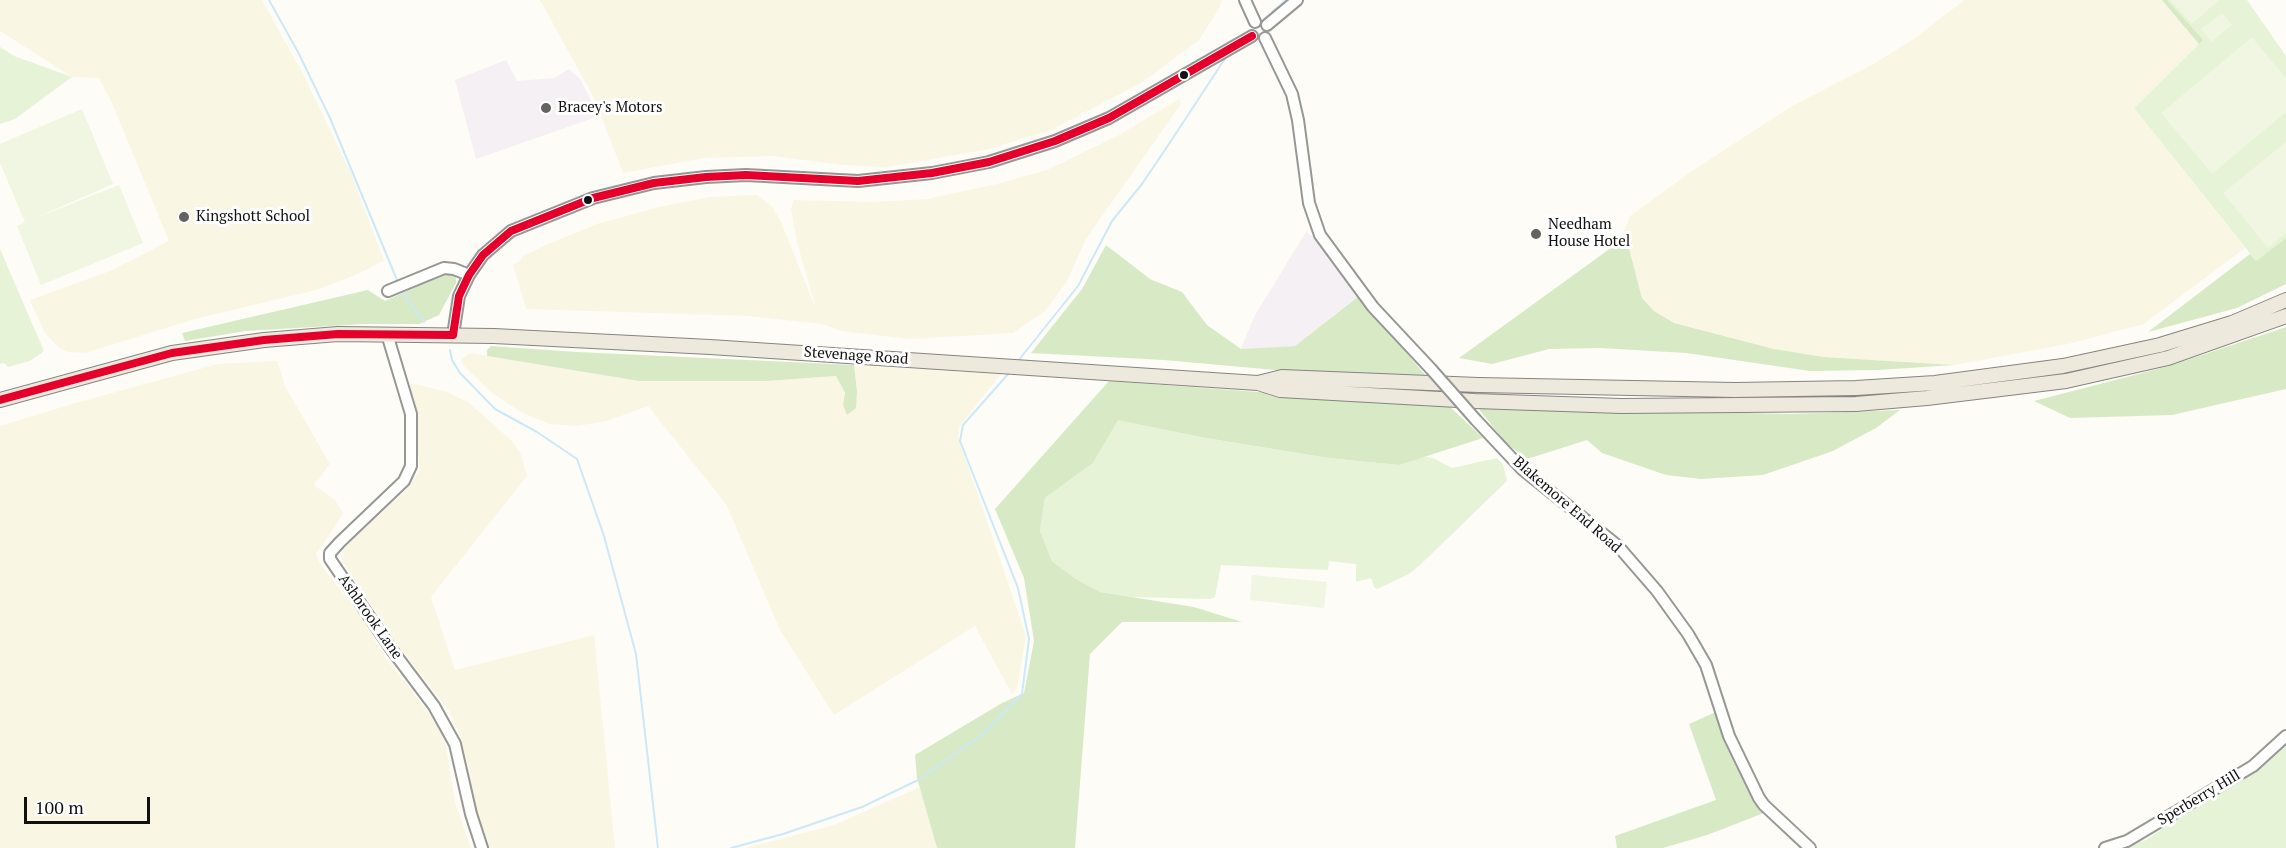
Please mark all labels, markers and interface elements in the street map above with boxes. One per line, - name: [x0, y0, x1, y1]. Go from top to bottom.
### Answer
- unlabelled marker: [1178, 69, 1190, 81]
- place label: Bracey's Motors: [558, 99, 662, 117]
- marker: Bracey's Motors: [539, 101, 553, 115]
- unlabelled marker: [582, 194, 594, 206]
- place label: Kingshott School: [196, 208, 310, 226]
- marker: Kingshott School: [177, 210, 191, 224]
- place label: Needham House Hotel: [1548, 216, 1630, 251]
- marker: Needham House Hotel: [1529, 227, 1543, 241]
- street label: Stevenage Road: [803, 343, 909, 369]
- street label: Blakemore End Road: [1509, 453, 1625, 557]
- street label: Ashbrook Lane: [334, 571, 406, 663]
- street label: Sperberry Hill: [2154, 766, 2244, 830]
- scale bar: [27, 785, 153, 823]
- text: 100 m: [35, 795, 84, 819]

